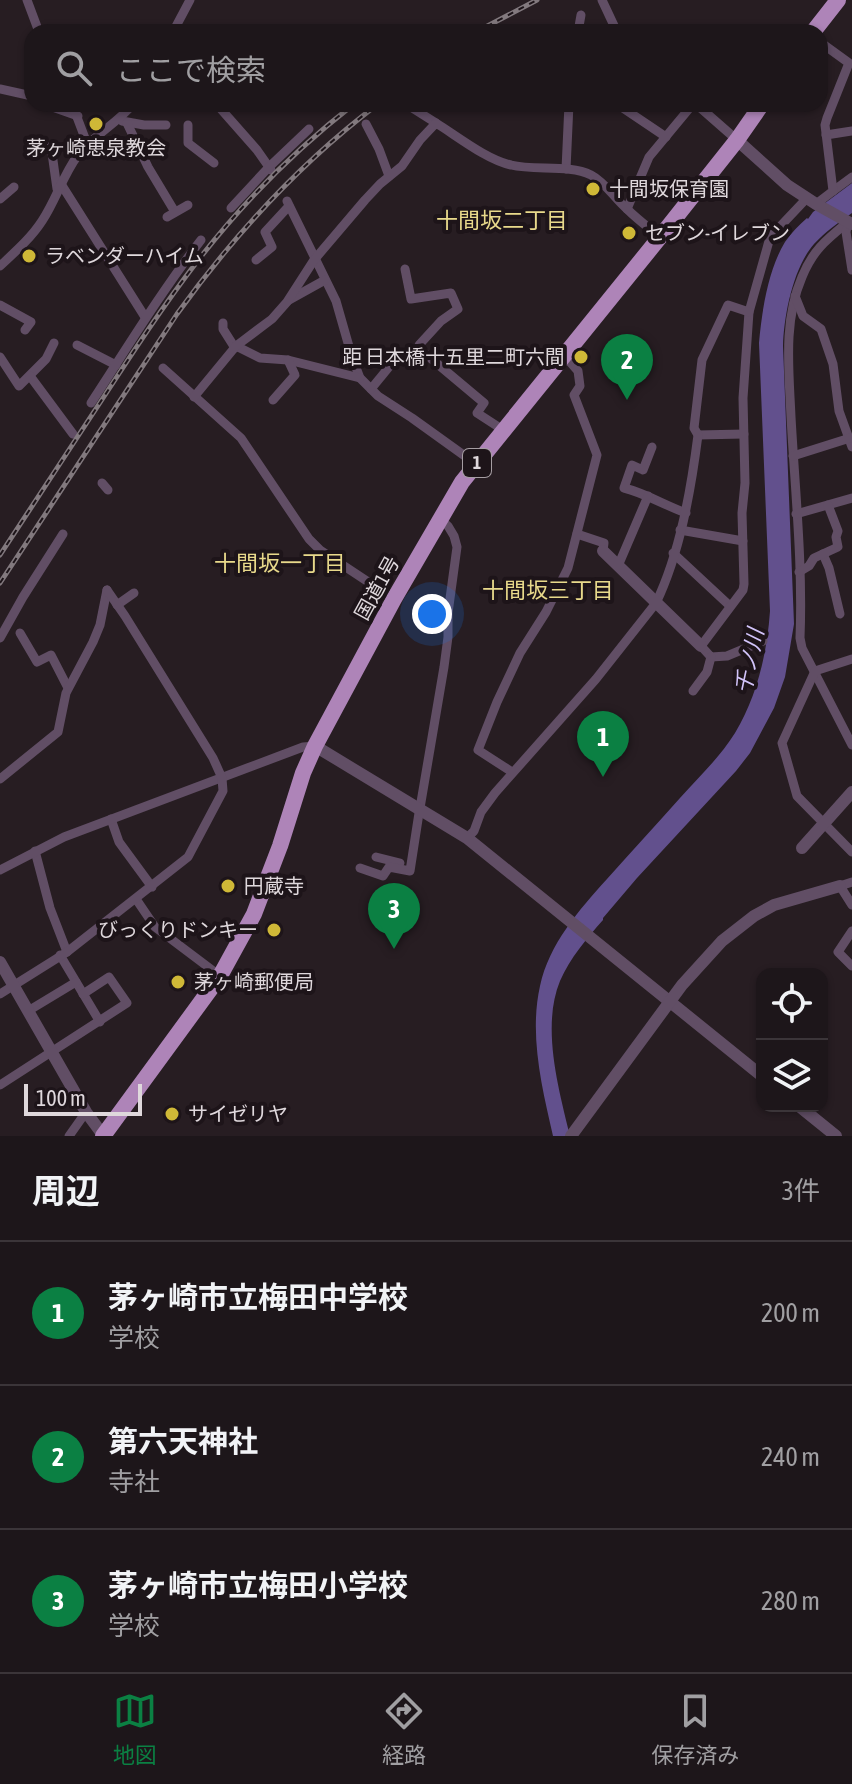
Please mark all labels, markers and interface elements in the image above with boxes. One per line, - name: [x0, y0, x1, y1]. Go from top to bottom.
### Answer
- search box: [24, 24, 828, 112]
- icon: search: [52, 46, 96, 90]
- text: ここで検索: [116, 53, 266, 87]
- marker: 茅ヶ崎恵泉教会: [87, 115, 105, 133]
- place label: 茅ヶ崎恵泉教会: [26, 136, 166, 159]
- place label: 十間坂保育園: [609, 177, 729, 200]
- marker: 十間坂保育園: [584, 180, 602, 198]
- district label: 十間坂二丁目: [436, 207, 568, 233]
- place label: セブン-イレブン: [645, 221, 790, 244]
- marker: セブン-イレブン: [620, 224, 638, 242]
- place label: ラベンダーハイム: [45, 244, 204, 267]
- marker: ラベンダーハイム: [20, 247, 38, 265]
- pin: 2: [601, 334, 653, 400]
- place label: 距 日本橋十五里二町六間: [342, 345, 565, 368]
- marker: 距 日本橋十五里二町六間: [572, 348, 590, 366]
- road number: 1: [463, 449, 491, 477]
- district label: 十間坂一丁目: [214, 550, 346, 576]
- street label: 国道1号: [350, 552, 403, 624]
- district label: 十間坂三丁目: [482, 577, 614, 603]
- your location: [412, 594, 452, 634]
- water label: 千ノ川: [729, 624, 769, 696]
- pin: 1: [577, 711, 629, 777]
- place label: 円蔵寺: [244, 874, 304, 897]
- marker: 円蔵寺: [219, 877, 237, 895]
- pin: 3: [368, 883, 420, 949]
- place label: びっくりドンキー: [98, 918, 258, 941]
- marker: びっくりドンキー: [265, 921, 283, 939]
- map controls: [756, 968, 828, 1112]
- button: locate: [756, 968, 828, 1040]
- place label: 茅ヶ崎郵便局: [194, 970, 314, 993]
- marker: 茅ヶ崎郵便局: [169, 973, 187, 991]
- button: layers: [756, 1040, 828, 1112]
- scale bar: [24, 1080, 142, 1116]
- text: 100 m: [36, 1085, 86, 1111]
- place label: サイゼリヤ: [188, 1102, 288, 1125]
- marker: サイゼリヤ: [163, 1105, 181, 1123]
- text: 周辺: [32, 1171, 100, 1210]
- text: 3件: [782, 1176, 820, 1206]
- text: 茅ヶ崎市立梅田中学校: [108, 1280, 408, 1314]
- text: 1: [52, 1298, 64, 1328]
- text: 200 m: [761, 1298, 820, 1328]
- text: 学校: [108, 1323, 160, 1353]
- text: 第六天神社: [108, 1424, 258, 1458]
- text: 2: [52, 1442, 64, 1472]
- text: 240 m: [761, 1442, 820, 1472]
- text: 寺社: [108, 1467, 160, 1497]
- text: 茅ヶ崎市立梅田小学校: [108, 1568, 408, 1602]
- text: 3: [52, 1586, 64, 1616]
- text: 280 m: [761, 1586, 820, 1616]
- text: 学校: [108, 1611, 160, 1641]
- tab: 地図: [113, 1689, 157, 1769]
- tab: 経路: [382, 1689, 426, 1769]
- tab: 保存済み: [651, 1689, 739, 1769]

